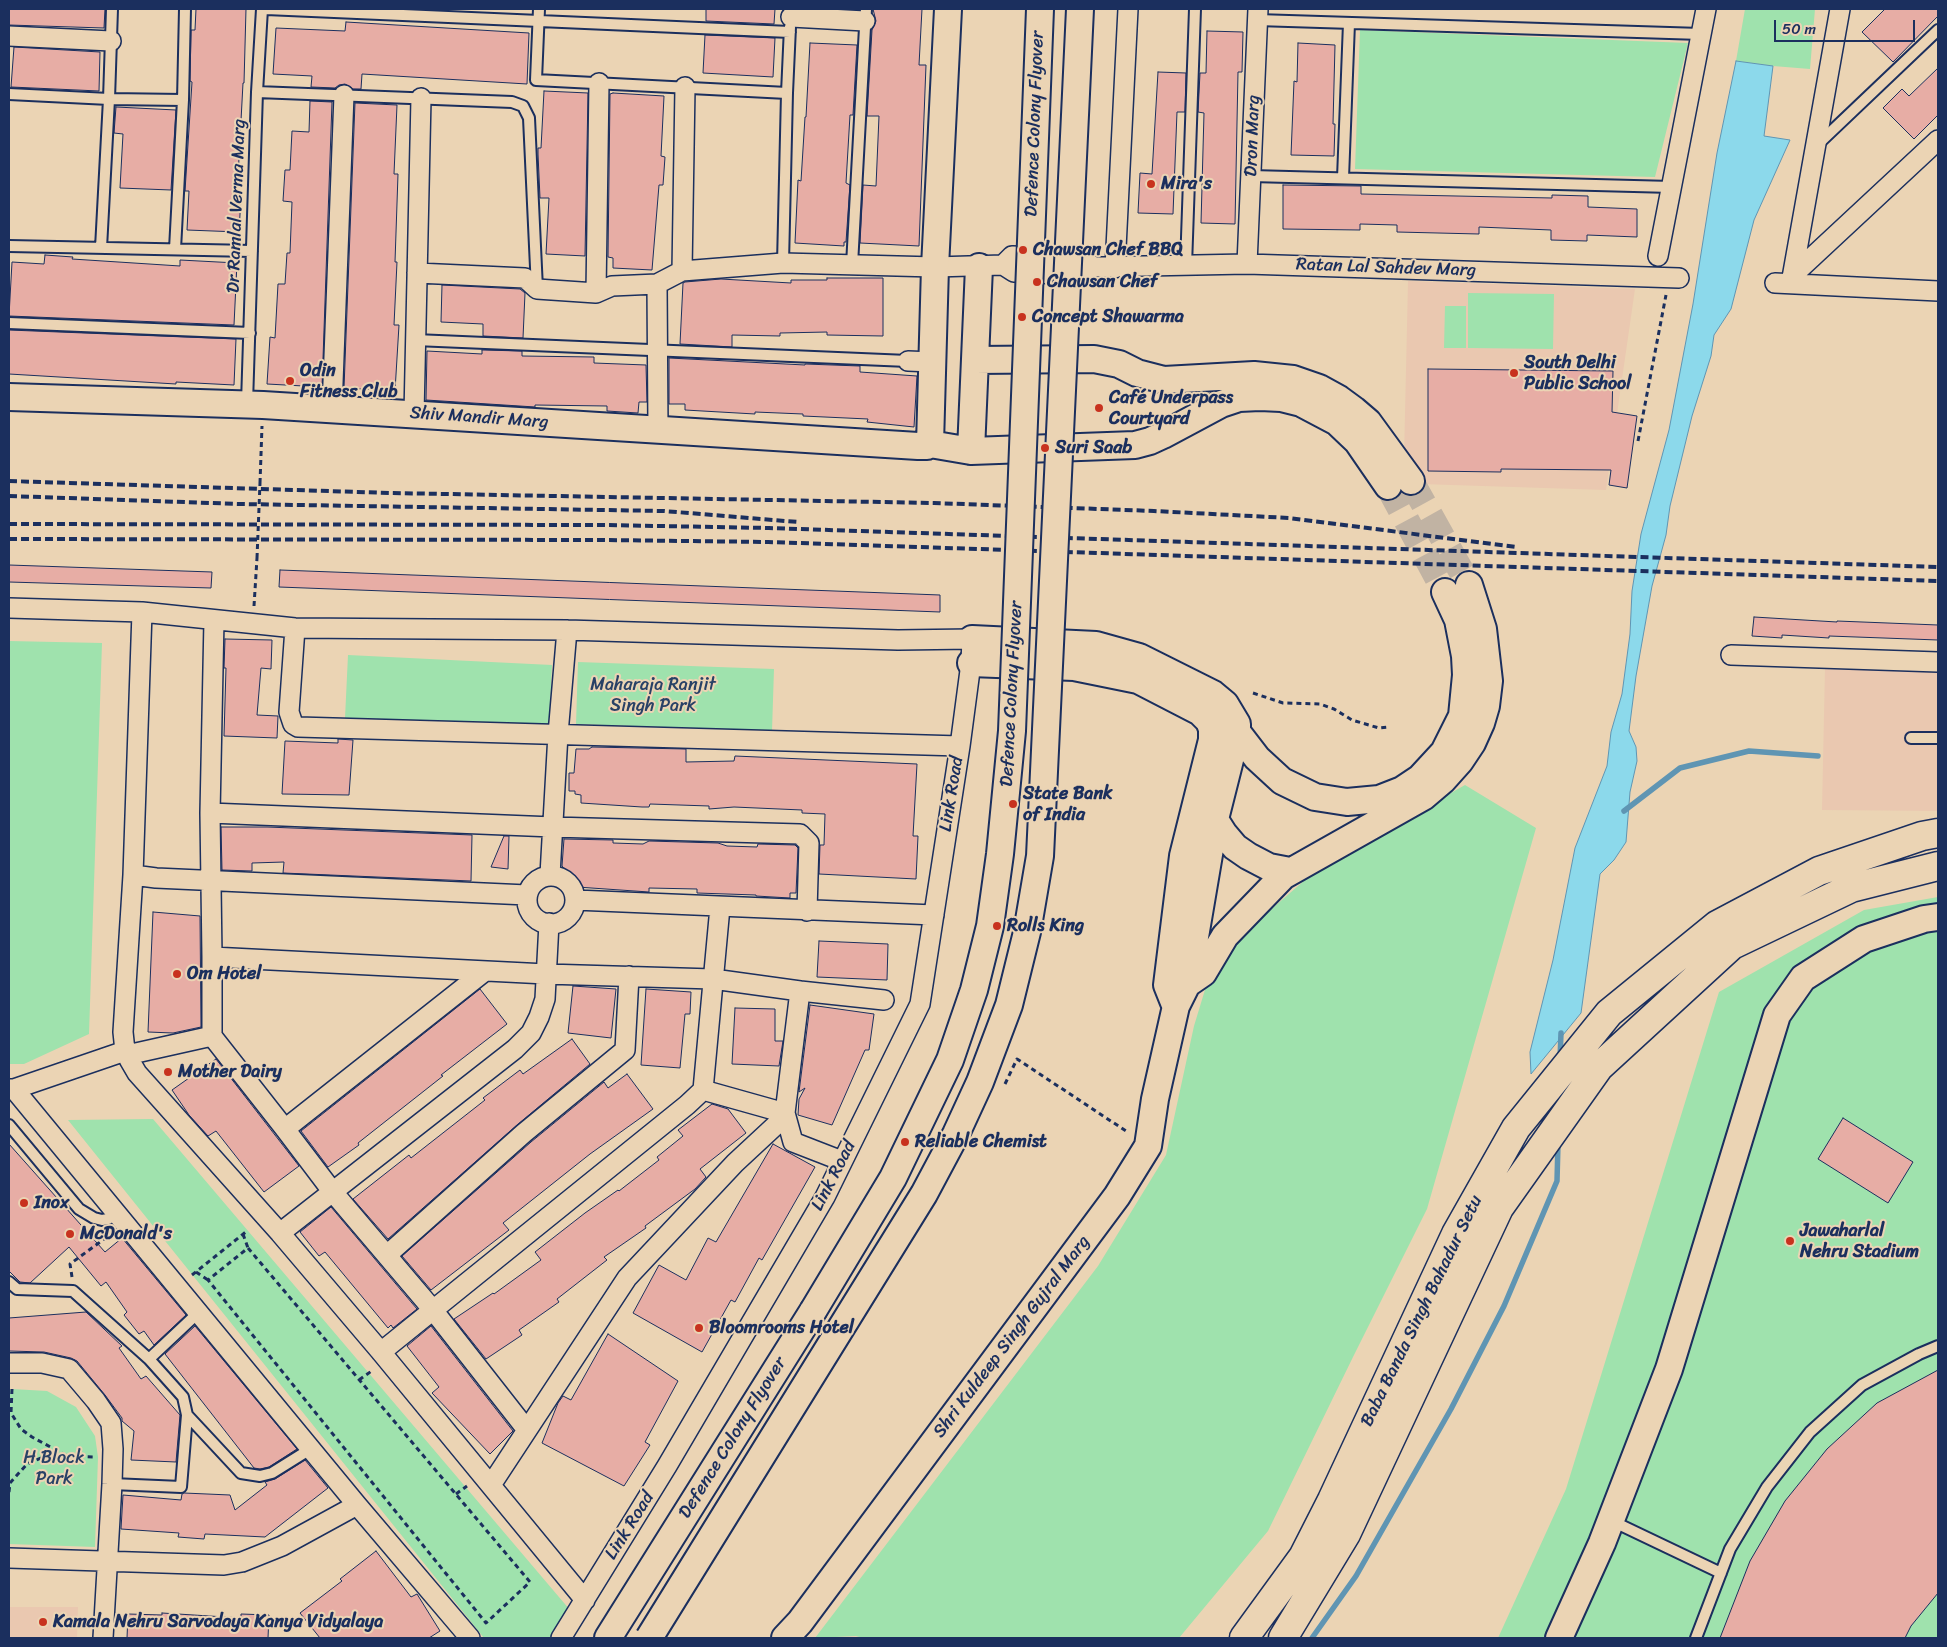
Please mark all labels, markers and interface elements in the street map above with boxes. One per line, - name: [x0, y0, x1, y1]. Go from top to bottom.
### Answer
- scale bar: [1777, 10, 1918, 42]
- text: 50 m: [1782, 16, 1816, 42]
- street label: Defence Colony Flyover: [1021, 31, 1049, 217]
- street label: Dron Marg: [1241, 95, 1265, 177]
- street label: Dr Ramlal Verma Marg: [223, 119, 251, 293]
- place label: Mira's: [1161, 173, 1212, 195]
- marker: Mira's: [1145, 178, 1157, 190]
- place label: Chawsan Chef BBQ: [1033, 239, 1183, 261]
- marker: Chawsan Chef BBQ: [1017, 244, 1029, 256]
- street label: Ratan Lal Sahdev Marg: [1296, 254, 1476, 282]
- place label: Chawsan Chef: [1047, 271, 1158, 293]
- marker: Chawsan Chef: [1031, 276, 1043, 288]
- place label: Concept Shawarma: [1032, 306, 1184, 328]
- marker: Concept Shawarma: [1016, 311, 1028, 323]
- place label: South Delhi Public School: [1524, 352, 1631, 394]
- place label: Odin Fitness Club: [300, 360, 398, 402]
- marker: South Delhi Public School: [1508, 367, 1520, 379]
- marker: Odin Fitness Club: [284, 375, 296, 387]
- place label: Café Underpass Courtyard: [1109, 387, 1233, 429]
- street label: Shiv Mandir Marg: [409, 402, 549, 434]
- marker: Café Underpass Courtyard: [1093, 402, 1105, 414]
- place label: Suri Saab: [1055, 437, 1132, 459]
- marker: Suri Saab: [1039, 442, 1051, 454]
- street label: Defence Colony Flyover: [996, 601, 1028, 787]
- park label: Maharaja Ranjit Singh Park: [590, 674, 716, 716]
- street label: Link Road: [935, 755, 969, 833]
- place label: State Bank of India: [1023, 783, 1113, 826]
- marker: State Bank of India: [1007, 798, 1019, 810]
- place label: Rolls King: [1007, 915, 1084, 937]
- marker: Rolls King: [991, 920, 1003, 932]
- place label: Om Hotel: [187, 963, 261, 985]
- marker: Om Hotel: [171, 968, 183, 980]
- place label: Mother Dairy: [178, 1061, 282, 1083]
- marker: Mother Dairy: [162, 1066, 174, 1078]
- place label: Reliable Chemist: [915, 1131, 1047, 1153]
- marker: Reliable Chemist: [899, 1136, 911, 1148]
- street label: Link Road: [807, 1137, 861, 1215]
- place label: Inox: [34, 1192, 69, 1214]
- street label: Baba Banda Singh Bahadur Setu: [1356, 1192, 1488, 1430]
- marker: Inox: [18, 1197, 30, 1209]
- place label: Jawaharlal Nehru Stadium: [1800, 1220, 1919, 1262]
- place label: McDonald's: [80, 1223, 172, 1245]
- marker: McDonald's: [64, 1228, 76, 1240]
- street label: Shri Kuldeep Singh Gujral Marg: [929, 1232, 1095, 1442]
- marker: Jawaharlal Nehru Stadium: [1784, 1235, 1796, 1247]
- place label: Bloomrooms Hotel: [709, 1317, 854, 1339]
- marker: Bloomrooms Hotel: [693, 1322, 705, 1334]
- street label: Defence Colony Flyover: [675, 1353, 791, 1523]
- park label: H Block Park: [23, 1447, 85, 1490]
- street label: Link Road: [601, 1488, 659, 1564]
- place label: Kamala Nehru Sarvodaya Kanya Vidyalaya: [53, 1611, 383, 1633]
- marker: Kamala Nehru Sarvodaya Kanya Vidyalaya: [37, 1616, 49, 1628]

